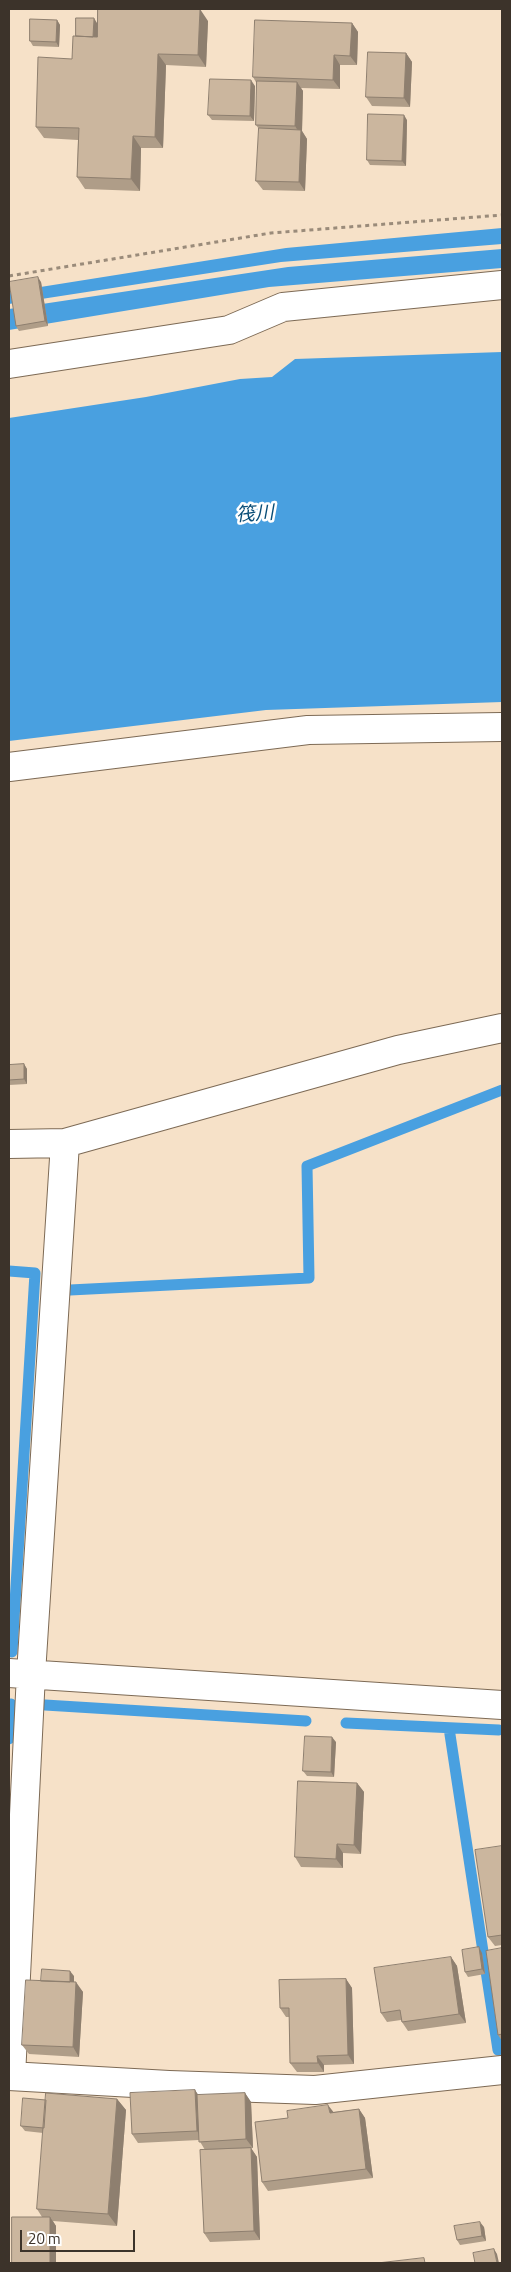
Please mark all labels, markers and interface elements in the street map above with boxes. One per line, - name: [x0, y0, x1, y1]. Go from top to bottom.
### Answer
- water label: 筏川: [235, 502, 275, 528]
- scale bar: [22, 2220, 138, 2252]
- text: 20 m: [28, 2227, 61, 2250]

